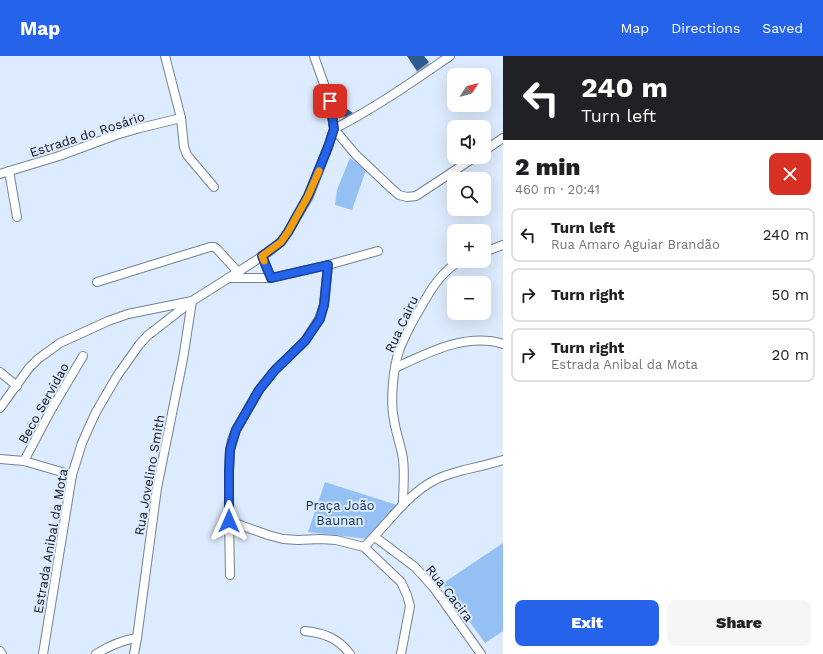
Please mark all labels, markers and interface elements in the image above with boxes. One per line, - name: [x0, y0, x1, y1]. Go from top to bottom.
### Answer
- text: Map: [20, 17, 60, 40]
- text: Map: [621, 20, 649, 36]
- text: Directions: [671, 20, 740, 36]
- text: Saved: [762, 20, 803, 36]
- north arrow: [447, 68, 491, 112]
- map controls: [447, 68, 491, 320]
- text: 240 m: [581, 71, 668, 104]
- icon: left: [515, 72, 567, 124]
- pin: [313, 84, 347, 118]
- icon: arrive: [319, 90, 341, 112]
- text: Turn left: [581, 105, 656, 126]
- street label: Estrada do Rosário: [28, 109, 147, 160]
- button: sound: [447, 120, 491, 164]
- text: 2 min: [515, 153, 580, 181]
- button: close: [769, 153, 811, 195]
- button: search: [447, 172, 491, 216]
- text: 460 m · 20:41: [515, 182, 600, 197]
- text: Turn left: [551, 219, 615, 237]
- button: +: [447, 224, 491, 268]
- icon: left: [517, 224, 539, 246]
- text: 240 m: [763, 226, 809, 244]
- text: Rua Amaro Aguiar Brandão: [551, 237, 720, 252]
- button: −: [447, 276, 491, 320]
- icon: right: [517, 284, 539, 306]
- text: Turn right: [551, 286, 624, 304]
- text: 50 m: [772, 286, 809, 304]
- street label: Rua Cairu: [382, 293, 421, 355]
- text: Turn right: [551, 339, 624, 357]
- icon: right: [517, 344, 539, 366]
- text: 20 m: [772, 346, 809, 364]
- text: Estrada Anibal da Mota: [551, 357, 698, 372]
- street label: Beco Servidao: [15, 360, 72, 446]
- street label: Rua Jovelino Smith: [131, 414, 168, 537]
- street label: Estrada Anibal da Mota: [30, 467, 71, 615]
- park label: Praça João Baunan: [305, 498, 375, 528]
- position arrow: [208, 500, 250, 542]
- street label: Rua Cacira: [423, 562, 477, 625]
- button: Exit: [515, 600, 659, 646]
- button: Share: [667, 600, 811, 646]

